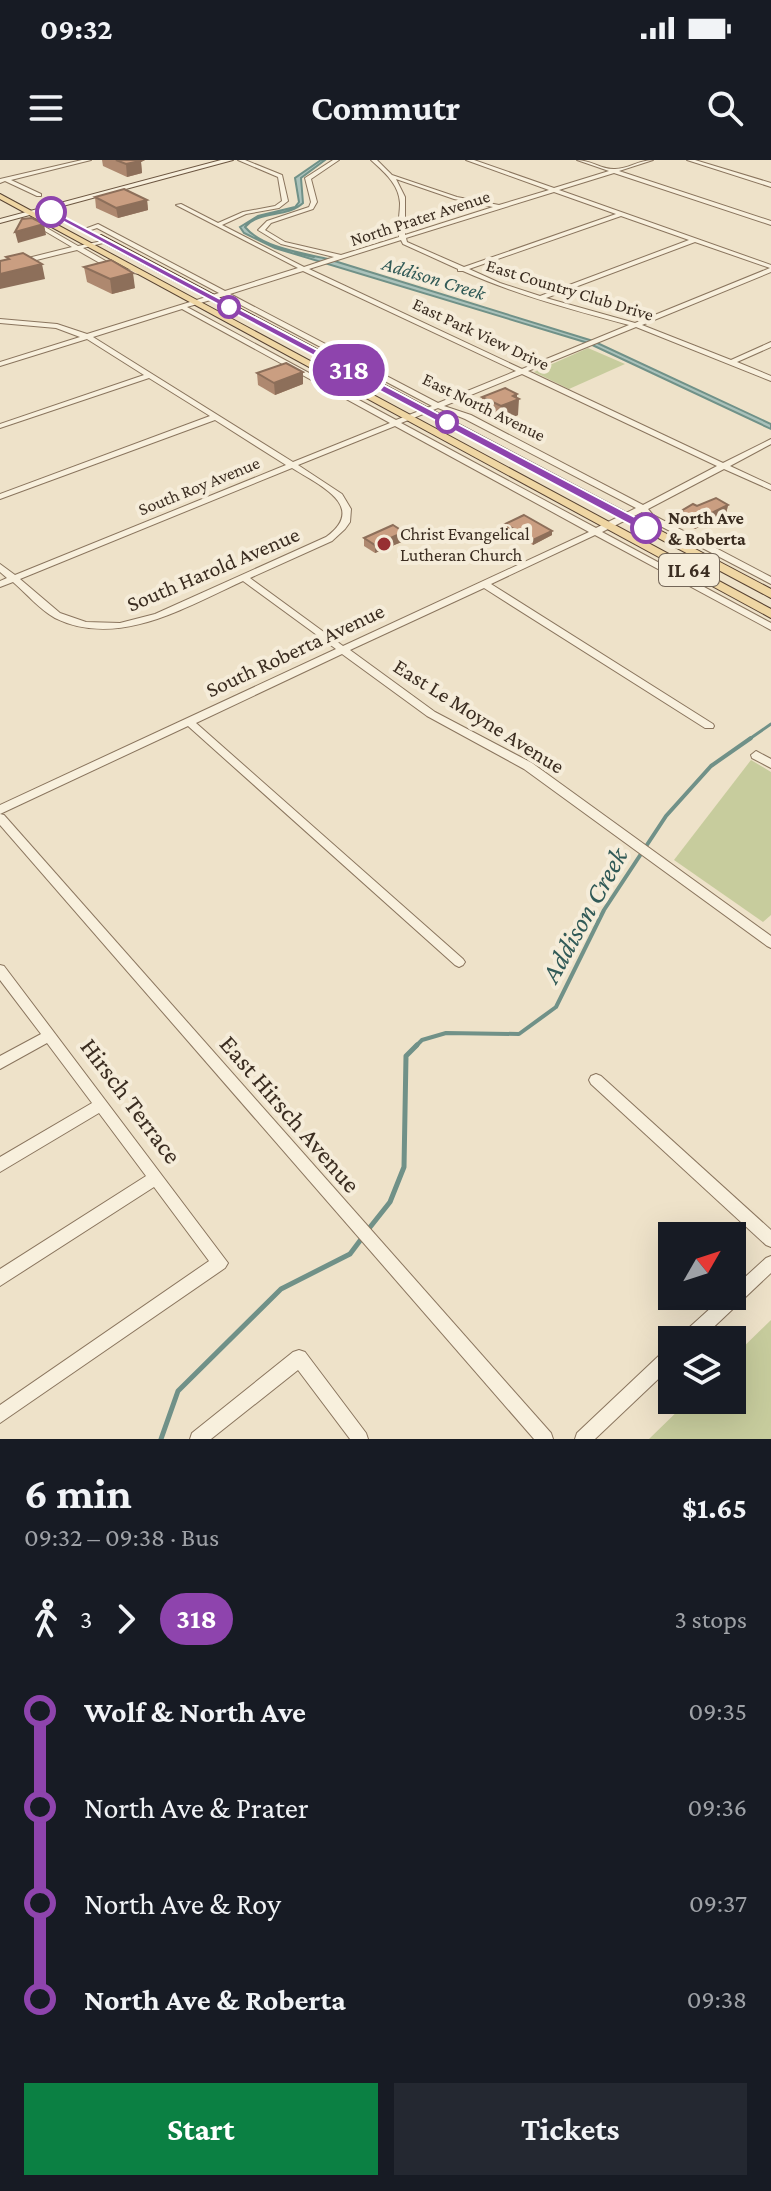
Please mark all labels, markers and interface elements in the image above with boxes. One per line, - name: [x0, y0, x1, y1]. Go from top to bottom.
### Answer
- text: 09:32: [40, 12, 113, 45]
- icon: menu: [24, 86, 68, 130]
- icon: search: [703, 86, 747, 130]
- text: Commutr: [311, 88, 460, 128]
- street label: North Prater Avenue: [347, 186, 493, 250]
- unlabelled marker: [36, 197, 66, 227]
- water label: Addison Creek: [379, 252, 489, 304]
- street label: East Country Club Drive: [484, 255, 656, 325]
- street label: East Park View Drive: [410, 294, 552, 374]
- unlabelled marker: [218, 296, 240, 318]
- line badge: 318: [303, 344, 395, 396]
- text: 318: [329, 354, 369, 385]
- street label: East North Avenue: [420, 369, 548, 445]
- unlabelled marker: [436, 411, 458, 433]
- street label: South Roy Avenue: [135, 452, 263, 519]
- place label: North Ave & Roberta: [668, 508, 746, 549]
- marker: North Ave & Roberta: [631, 513, 661, 543]
- street label: South Harold Avenue: [123, 521, 303, 617]
- place label: Christ Evangelical Lutheran Church: [400, 524, 530, 565]
- marker: Christ Evangelical Lutheran Church: [375, 535, 393, 553]
- road number: IL 64: [659, 554, 719, 586]
- street label: South Roberta Avenue: [202, 598, 388, 702]
- street label: East Le Moyne Avenue: [389, 653, 569, 779]
- water label: Addison Creek: [533, 841, 635, 989]
- street label: East Hirsch Avenue: [214, 1029, 366, 1199]
- street label: Hirsch Terrace: [74, 1033, 188, 1169]
- north arrow: [658, 1222, 746, 1310]
- map controls: [658, 1222, 746, 1414]
- button: layers: [658, 1326, 746, 1414]
- text: 6 min: [24, 1469, 132, 1517]
- text: $1.65: [682, 1491, 747, 1524]
- text: 09:32 – 09:38 · Bus: [24, 1523, 219, 1552]
- icon: walk: [24, 1597, 68, 1641]
- icon: forward: [104, 1597, 148, 1641]
- text: 318: [176, 1603, 217, 1634]
- text: 3: [80, 1605, 92, 1634]
- text: 3 stops: [674, 1605, 747, 1634]
- text: Wolf & North Ave: [84, 1695, 306, 1728]
- text: 09:35: [689, 1697, 747, 1726]
- text: North Ave & Prater: [84, 1791, 309, 1824]
- text: 09:36: [688, 1793, 747, 1822]
- text: North Ave & Roy: [84, 1887, 281, 1920]
- text: 09:37: [689, 1889, 747, 1918]
- text: North Ave & Roberta: [84, 1983, 346, 2016]
- text: 09:38: [687, 1985, 747, 2014]
- button: Start: [24, 2083, 378, 2175]
- button: Tickets: [394, 2083, 747, 2175]

